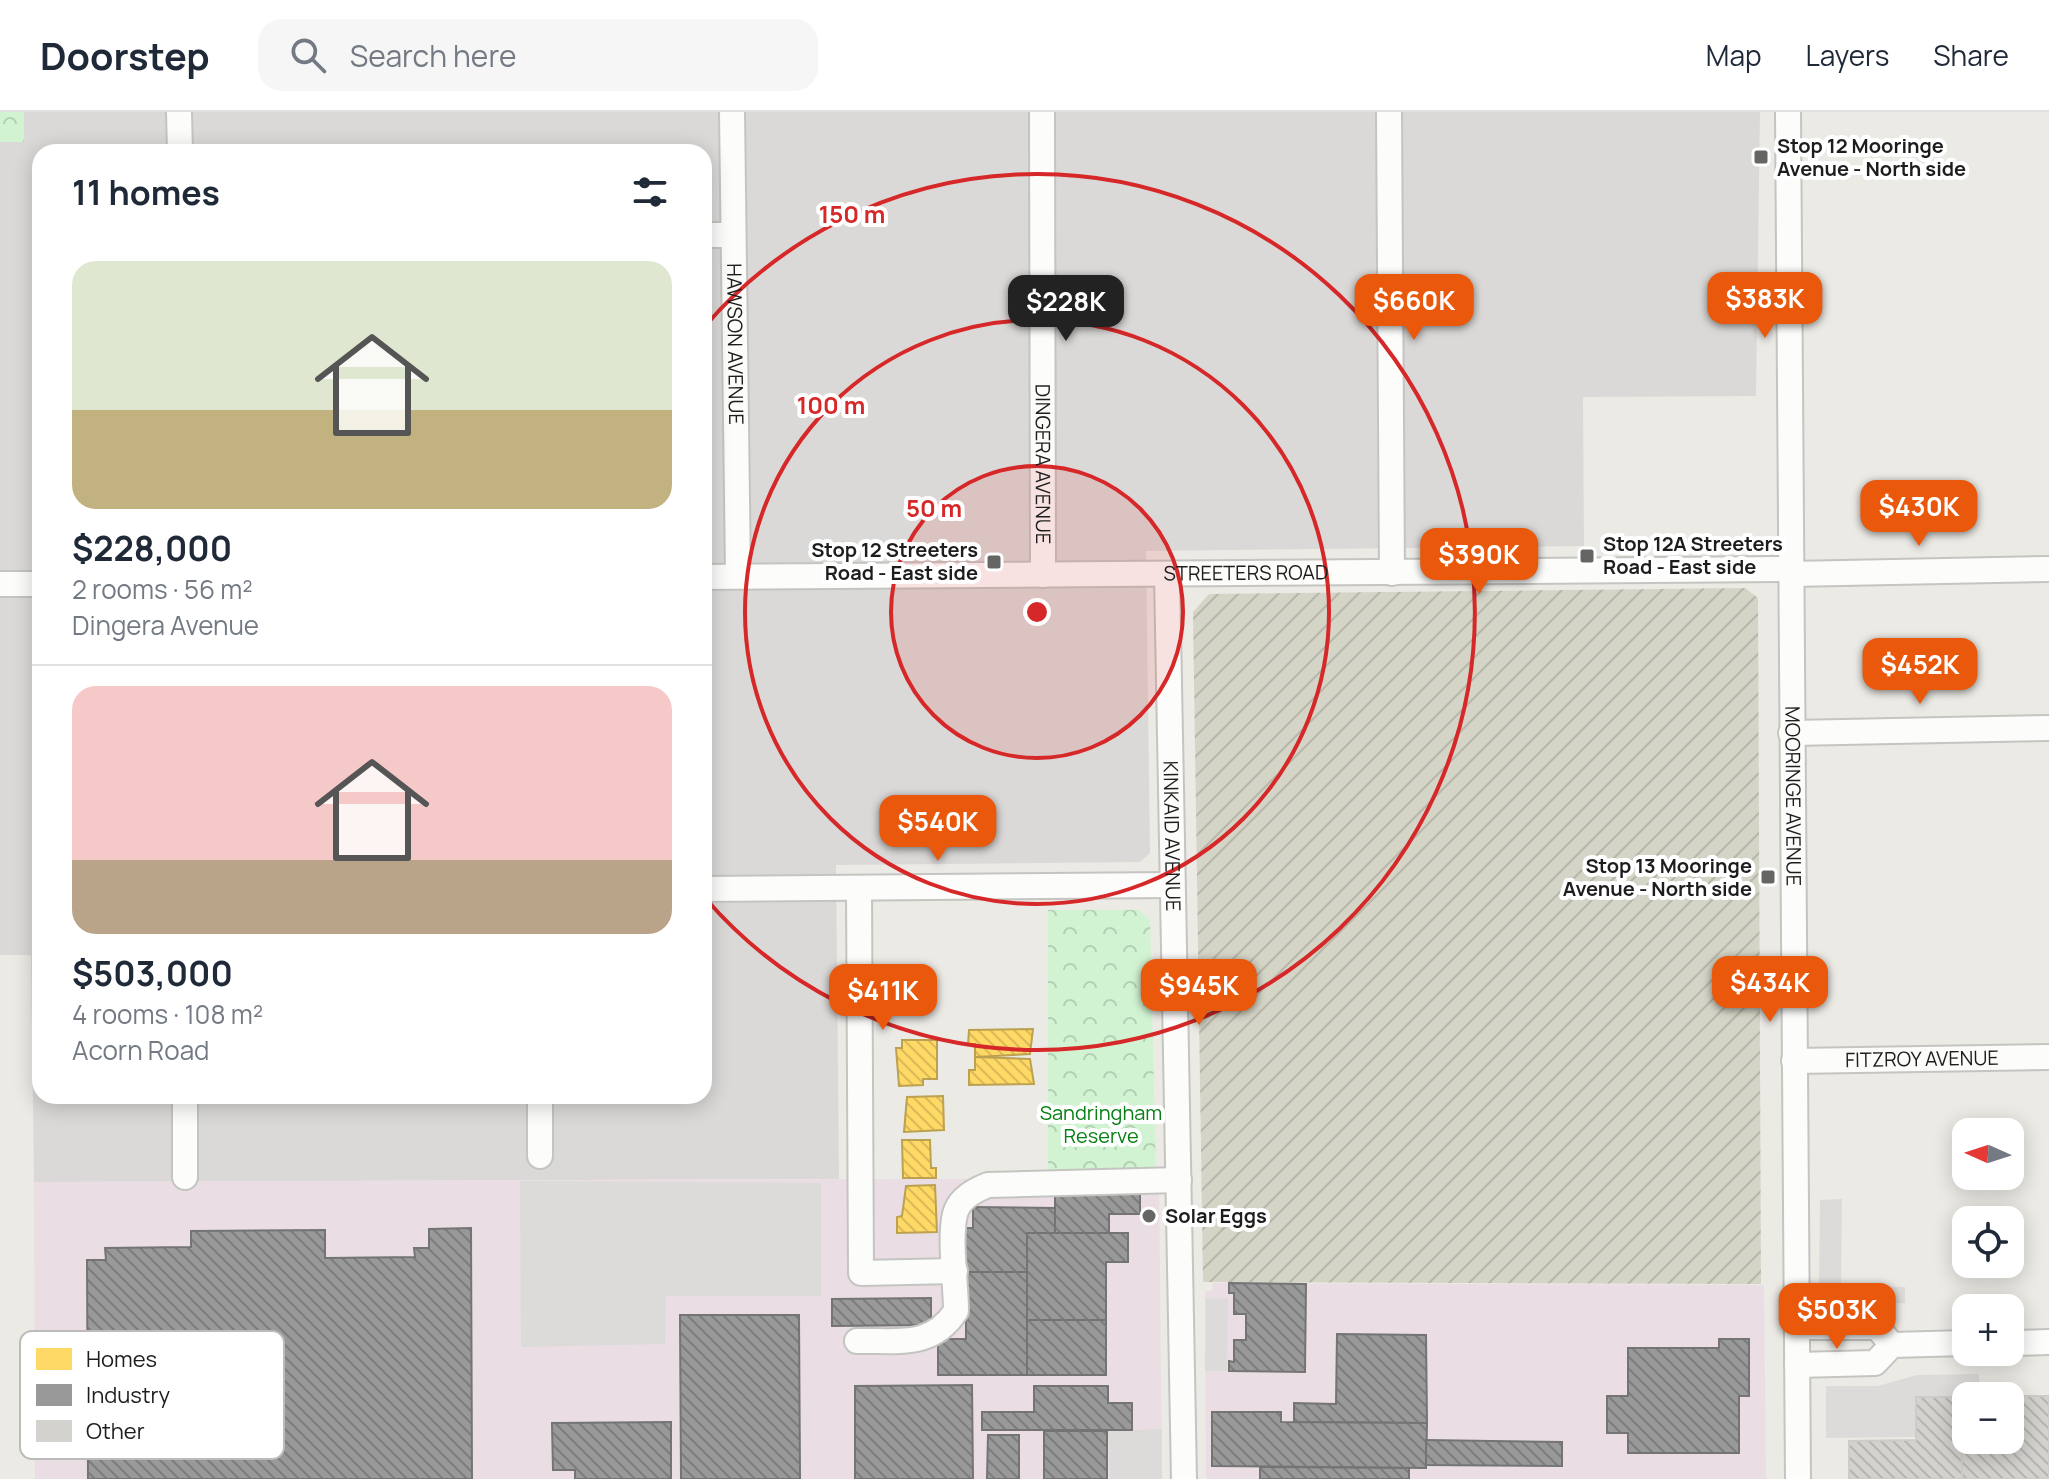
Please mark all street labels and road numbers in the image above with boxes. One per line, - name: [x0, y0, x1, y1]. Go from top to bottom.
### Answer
- street label: HAWSON AVENUE: [721, 263, 750, 425]
- street label: DINGERA AVENUE: [1030, 384, 1057, 544]
- street label: STREETERS ROAD: [1163, 558, 1329, 587]
- street label: MOORINGE AVENUE: [1779, 706, 1808, 886]
- street label: KINKAID AVENUE: [1157, 760, 1187, 912]
- street label: FITZROY AVENUE: [1845, 1044, 1999, 1073]

